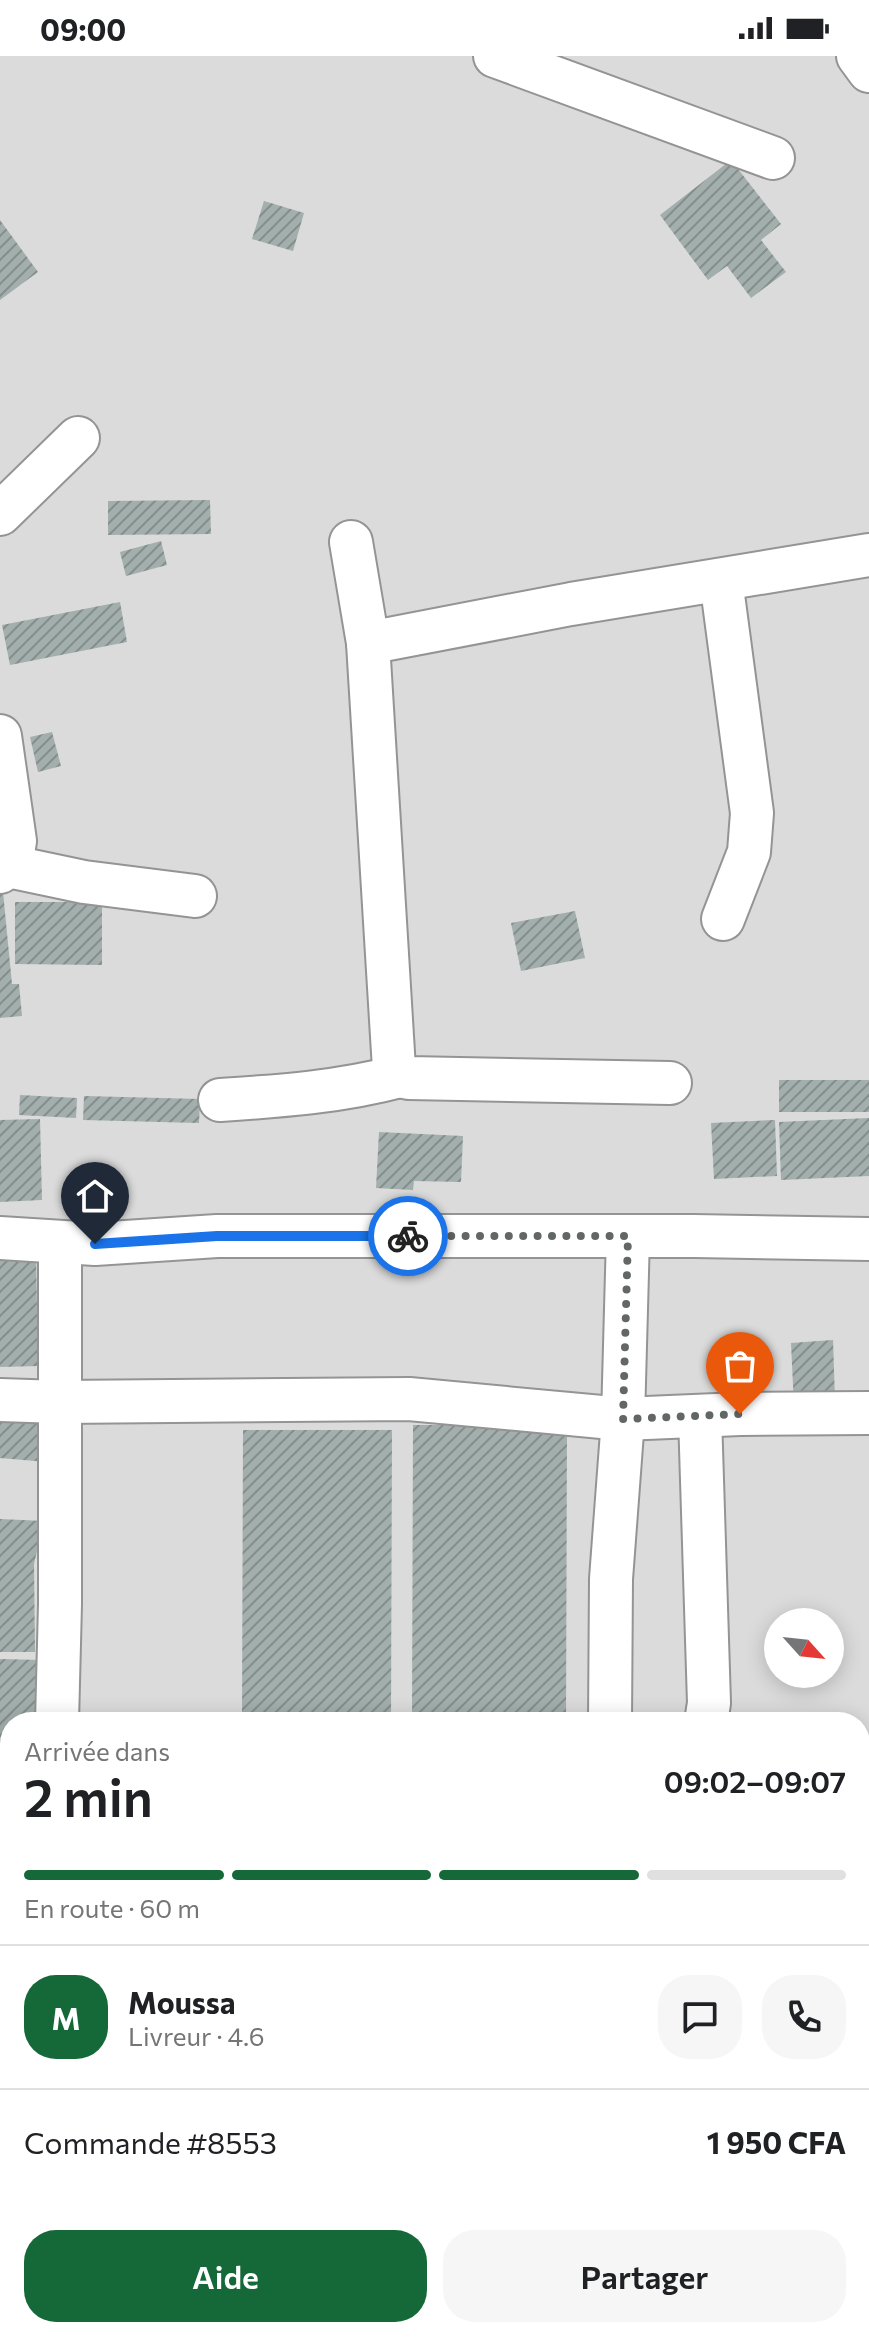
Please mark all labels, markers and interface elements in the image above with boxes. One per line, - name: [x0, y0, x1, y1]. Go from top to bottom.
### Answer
- text: 09:00: [40, 10, 126, 47]
- pin: [61, 1162, 129, 1244]
- icon: home: [73, 1174, 117, 1218]
- courier: [368, 1196, 448, 1276]
- icon: bike: [386, 1214, 430, 1258]
- pin: [706, 1332, 774, 1414]
- icon: bag: [718, 1344, 762, 1388]
- north arrow: [764, 1608, 844, 1688]
- map controls: [764, 1608, 844, 1688]
- text: Arrivée dans: [24, 1735, 170, 1766]
- text: 09:02–09:07: [664, 1762, 846, 1799]
- text: 2 min: [24, 1764, 153, 1828]
- text: En route · 60 m: [24, 1892, 200, 1923]
- button: chat: [658, 1975, 742, 2059]
- button: phone: [762, 1975, 846, 2059]
- text: Moussa: [128, 1983, 235, 2020]
- text: M: [52, 1999, 80, 2036]
- text: Livreur · 4.6: [128, 2020, 264, 2051]
- text: Commande #8553: [24, 2123, 277, 2160]
- text: 1 950 CFA: [707, 2123, 846, 2160]
- button: Aide: [24, 2230, 427, 2322]
- button: Partager: [443, 2230, 846, 2322]

